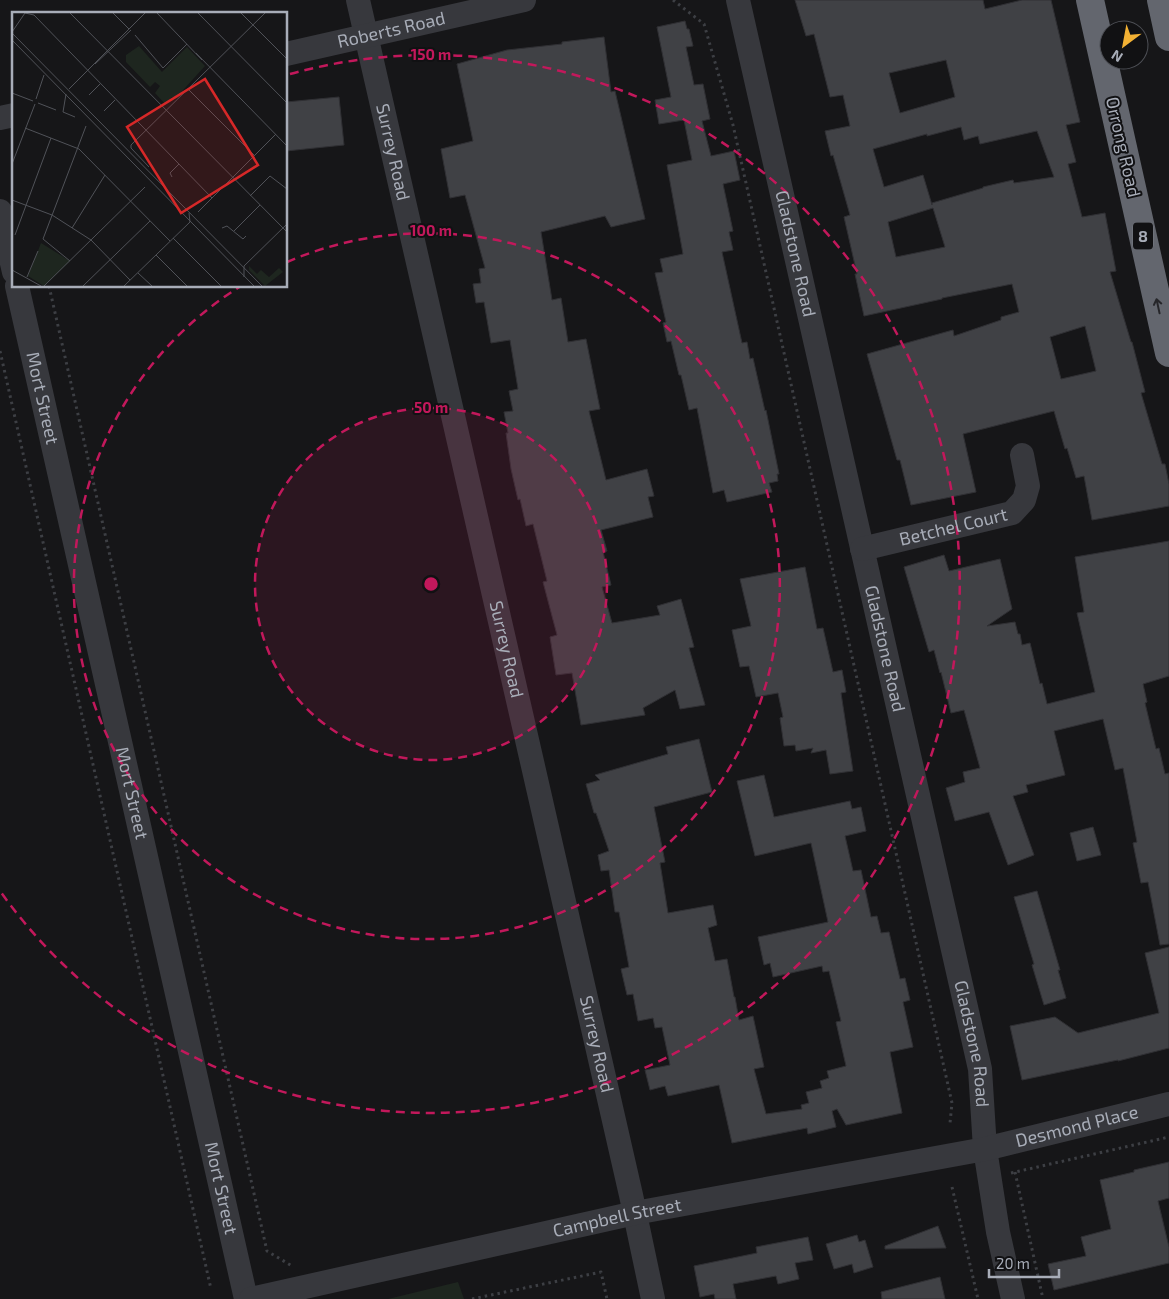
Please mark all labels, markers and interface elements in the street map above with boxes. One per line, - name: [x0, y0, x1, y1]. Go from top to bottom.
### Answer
- street label: Roberts Road: [335, 6, 447, 52]
- inset map: [12, 12, 288, 288]
- north arrow: [1099, 20, 1149, 70]
- text: 150 m: [411, 45, 451, 63]
- text: N: [1108, 47, 1126, 66]
- street label: Orrong Road: [1102, 94, 1146, 199]
- street label: Surrey Road: [372, 101, 415, 202]
- street label: Gladstone Road: [771, 188, 821, 319]
- text: 100 m: [410, 221, 452, 239]
- road number: 8: [1133, 222, 1153, 250]
- one-way arrow: [1153, 298, 1163, 314]
- street label: Mort Street: [22, 350, 64, 446]
- text: 50 m: [414, 398, 448, 416]
- street label: Betchel Court: [897, 502, 1010, 550]
- centre of rings: [422, 575, 440, 593]
- street label: Gladstone Road: [861, 583, 911, 714]
- street label: Surrey Road: [486, 598, 529, 700]
- street label: Mort Street: [112, 745, 154, 841]
- street label: Gladstone Road: [950, 978, 994, 1108]
- street label: Surrey Road: [576, 993, 619, 1095]
- street label: Desmond Place: [1013, 1100, 1140, 1151]
- street label: Mort Street: [201, 1140, 243, 1237]
- street label: Campbell Street: [551, 1193, 683, 1241]
- scale bar: [989, 1246, 1059, 1278]
- text: 20 m: [996, 1254, 1030, 1272]

